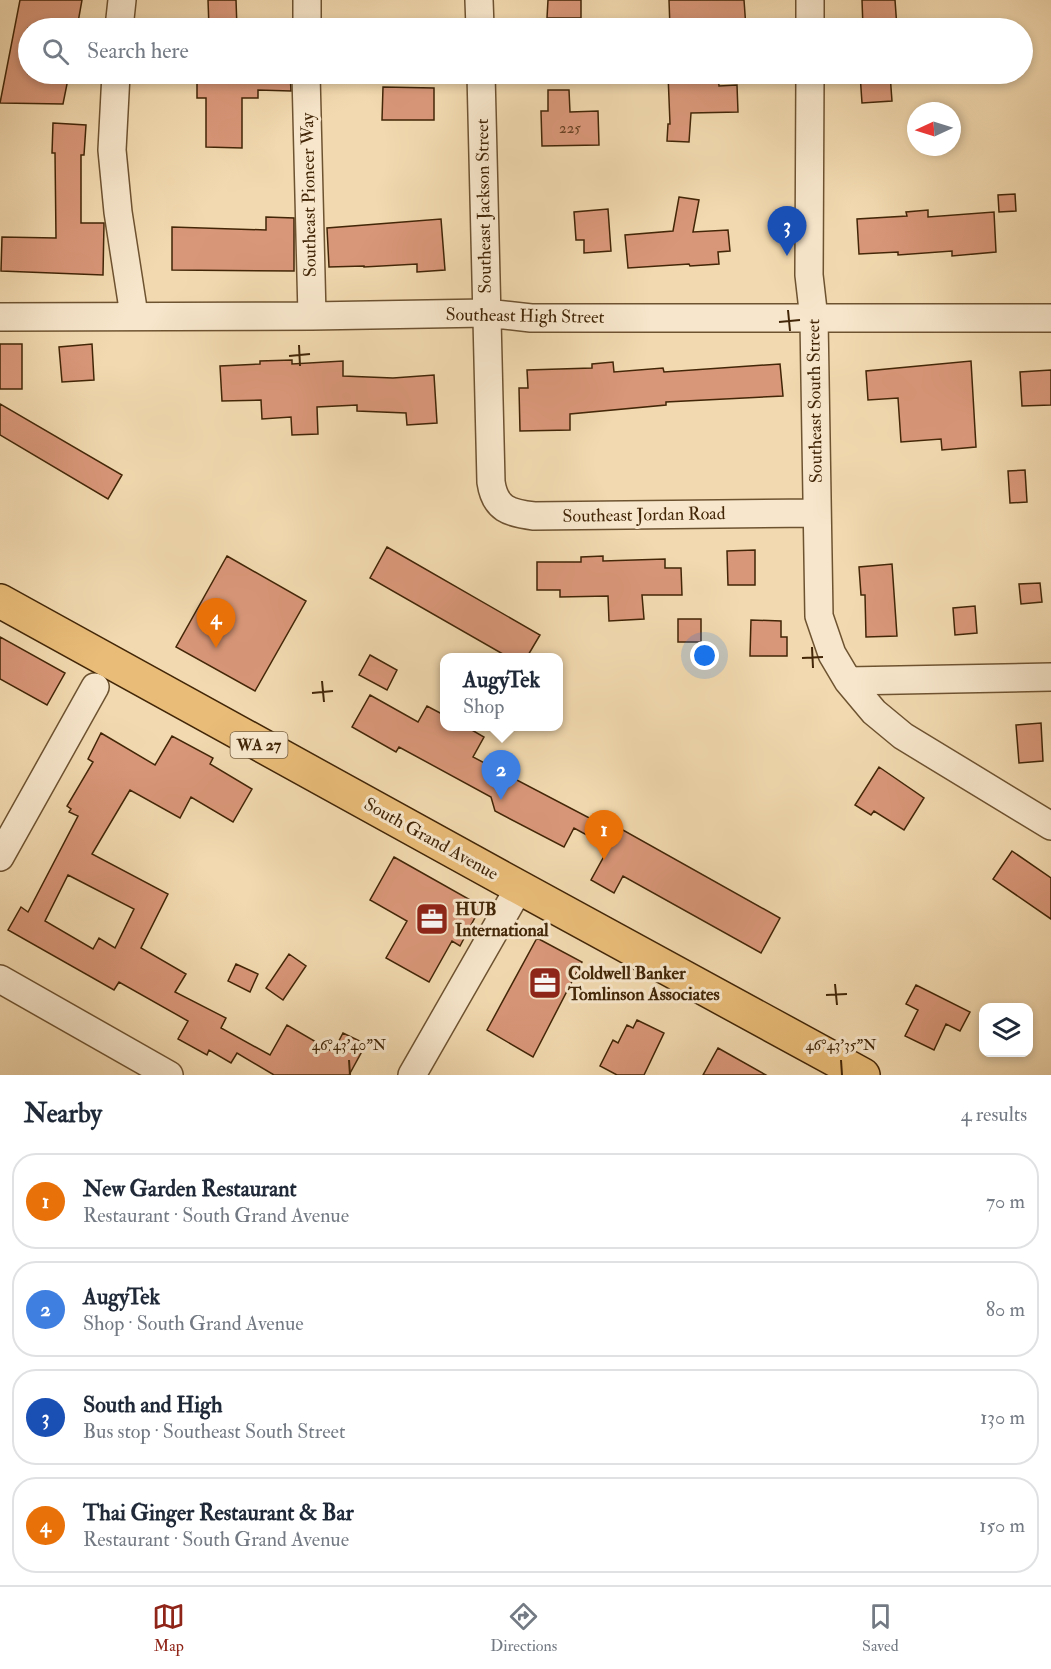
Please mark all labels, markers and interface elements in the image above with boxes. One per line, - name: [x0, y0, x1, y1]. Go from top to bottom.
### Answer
- search box: [18, 18, 1033, 84]
- icon: search: [39, 35, 72, 68]
- text: Search here: [87, 37, 189, 65]
- north arrow: [907, 102, 961, 156]
- street label: Southeast Pioneer Way: [296, 112, 322, 277]
- street label: Southeast Jackson Street: [471, 118, 497, 294]
- house number: 225: [559, 119, 581, 138]
- pin: 3: [768, 206, 806, 256]
- street label: Southeast High Street: [445, 303, 605, 329]
- street label: Southeast South Street: [802, 319, 828, 483]
- street label: Southeast Jordan Road: [562, 502, 726, 528]
- pin: 4: [196, 598, 236, 648]
- your location: [690, 641, 719, 670]
- popup: [440, 653, 563, 731]
- text: AugyTek: [463, 666, 540, 694]
- text: Shop: [463, 694, 504, 719]
- road number: WA 27: [230, 732, 288, 758]
- pin: 2: [482, 750, 520, 800]
- street label: South Grand Avenue: [360, 793, 503, 886]
- pin: 1: [584, 810, 624, 860]
- place label: HUB International: [455, 898, 549, 942]
- office icon: HUB International: [414, 901, 450, 937]
- place label: Coldwell Banker Tomlinson Associates: [567, 962, 720, 1006]
- office icon: Coldwell Banker Tomlinson Associates: [527, 965, 563, 1001]
- map controls: [979, 1003, 1033, 1057]
- button: layers: [979, 1003, 1033, 1057]
- text: 46°43'40"N: [312, 1036, 387, 1055]
- text: 46°43'35"N: [806, 1036, 877, 1055]
- text: Nearby: [24, 1098, 102, 1130]
- text: 4 results: [961, 1102, 1027, 1127]
- text: New Garden Restaurant: [83, 1175, 297, 1203]
- text: 1: [42, 1189, 49, 1214]
- text: 70 m: [986, 1189, 1025, 1214]
- text: Restaurant · South Grand Avenue: [83, 1203, 349, 1228]
- text: AugyTek: [83, 1283, 160, 1311]
- text: 2: [40, 1297, 51, 1322]
- text: 80 m: [986, 1297, 1025, 1322]
- text: Shop · South Grand Avenue: [83, 1311, 304, 1336]
- text: South and High: [83, 1391, 222, 1419]
- text: 3: [42, 1405, 49, 1430]
- text: 130 m: [980, 1405, 1025, 1430]
- text: Bus stop · Southeast South Street: [83, 1419, 345, 1444]
- text: Thai Ginger Restaurant & Bar: [83, 1499, 354, 1527]
- text: 4: [40, 1513, 51, 1538]
- text: 150 m: [979, 1513, 1025, 1538]
- text: Restaurant · South Grand Avenue: [83, 1527, 349, 1552]
- tab: Map: [152, 1600, 185, 1656]
- tab: Directions: [490, 1600, 557, 1656]
- tab: Saved: [862, 1600, 899, 1656]

